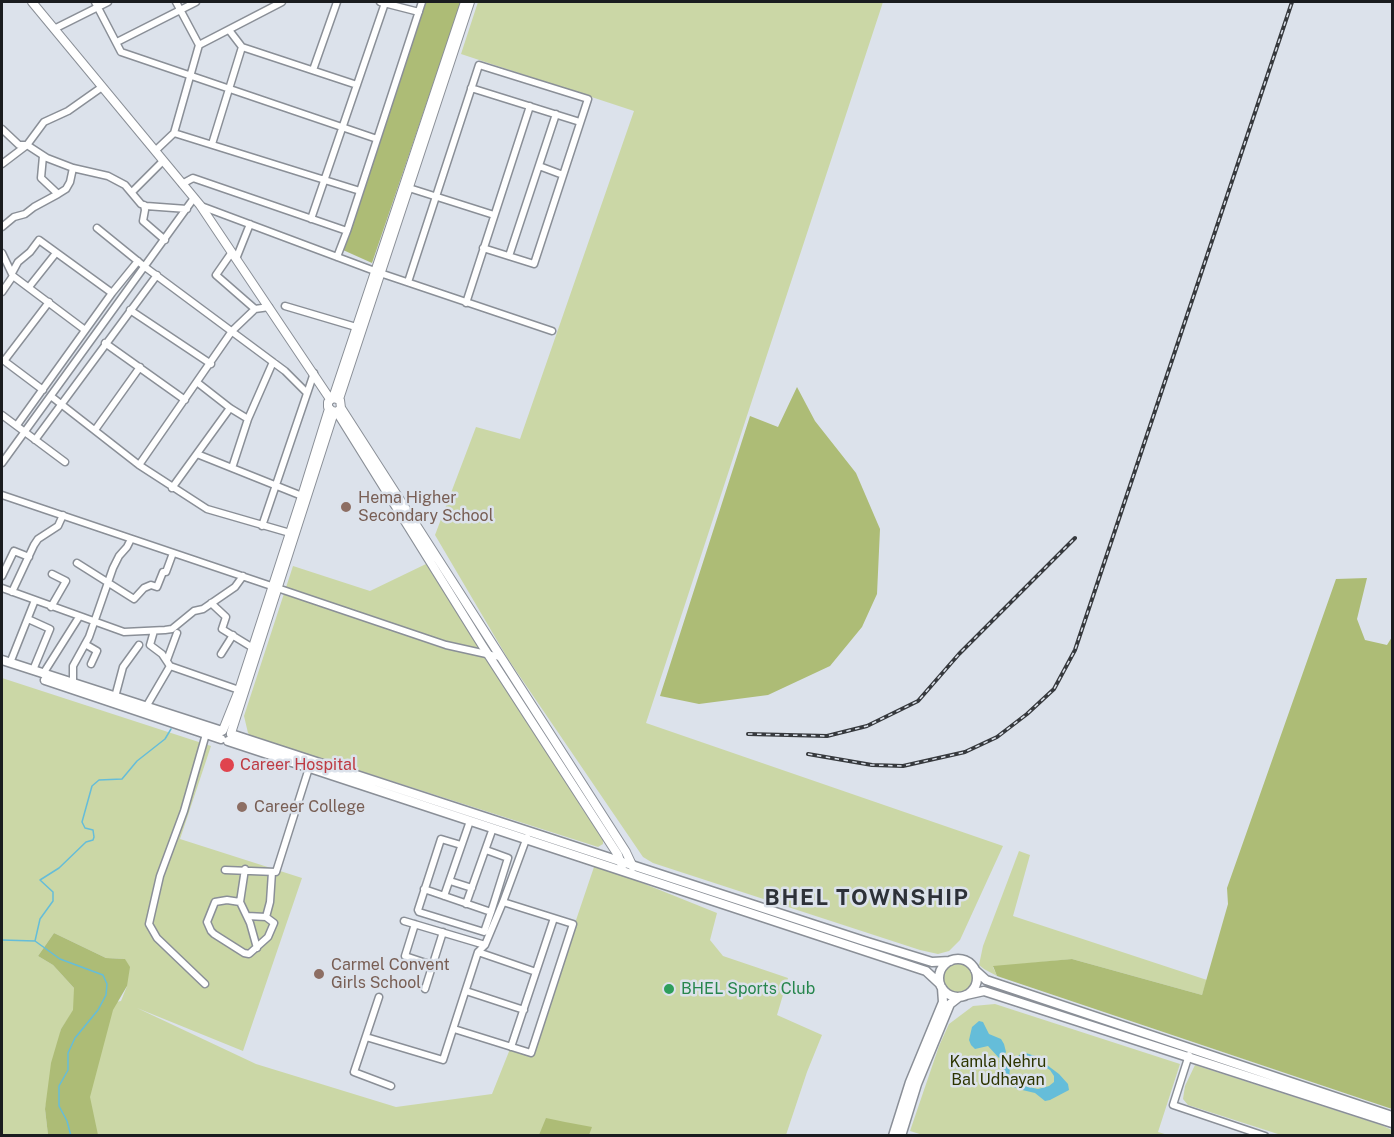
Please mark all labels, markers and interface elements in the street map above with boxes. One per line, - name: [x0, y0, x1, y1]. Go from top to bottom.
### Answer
- place label: Hema Higher Secondary School: [358, 488, 493, 526]
- marker: Hema Higher Secondary School: [339, 500, 353, 514]
- place label: Career Hospital: [240, 755, 357, 775]
- marker: Career Hospital: [218, 756, 236, 774]
- place label: Career College: [254, 797, 365, 817]
- marker: Career College: [235, 800, 249, 814]
- district label: BHEL TOWNSHIP: [765, 885, 969, 911]
- place label: Carmel Convent Girls School: [331, 955, 450, 993]
- marker: Carmel Convent Girls School: [312, 967, 326, 981]
- place label: BHEL Sports Club: [681, 979, 815, 999]
- marker: BHEL Sports Club: [662, 982, 676, 996]
- park label: Kamla Nehru Bal Udhayan: [950, 1052, 1046, 1090]

